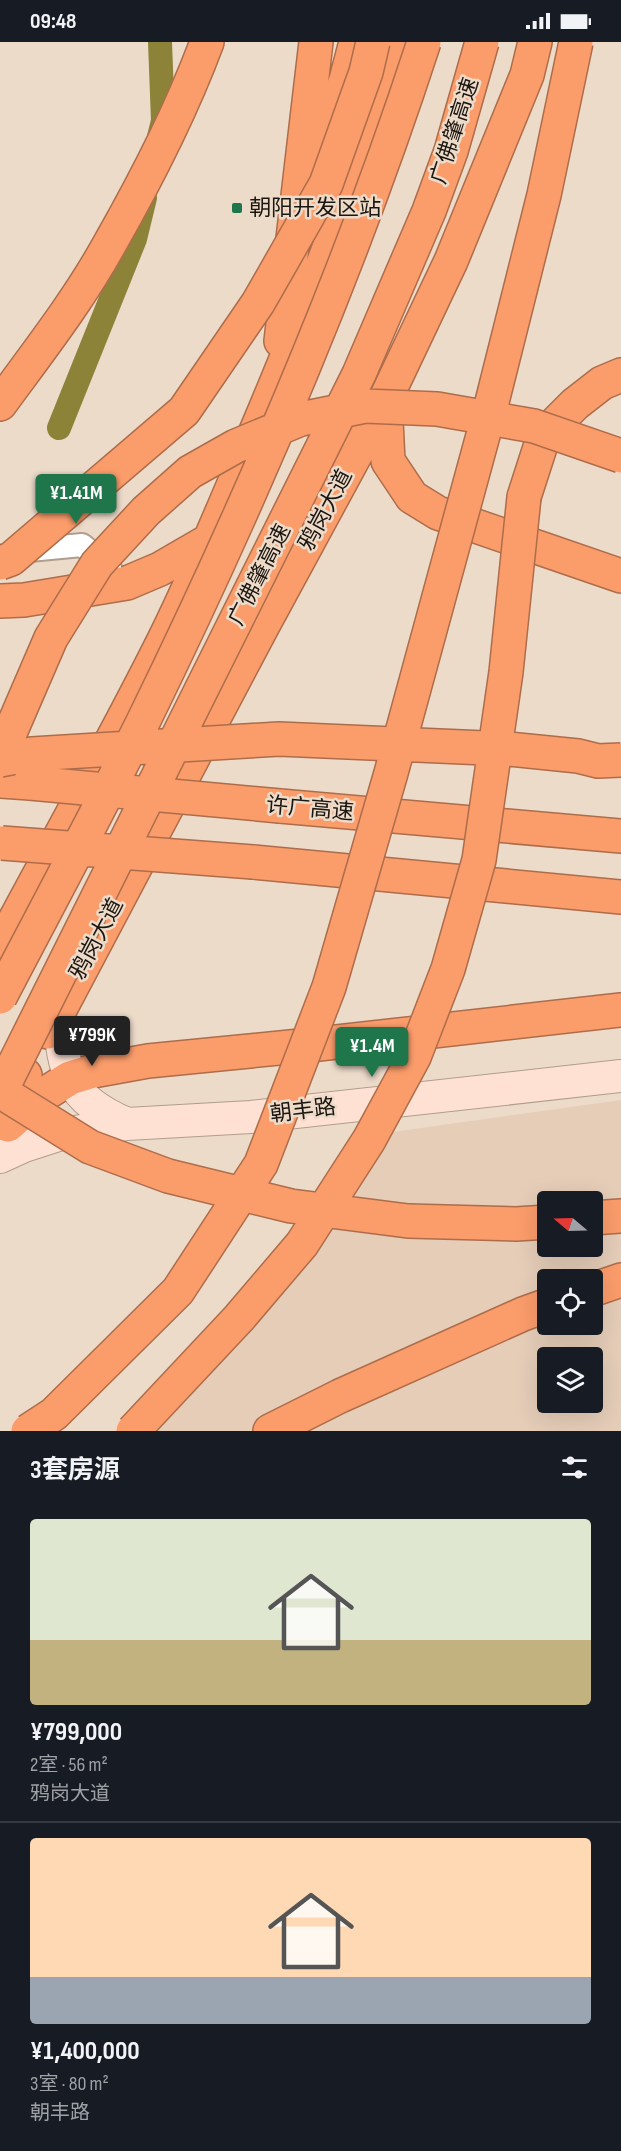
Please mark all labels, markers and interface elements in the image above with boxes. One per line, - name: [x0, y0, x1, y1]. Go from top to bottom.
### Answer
- text: 09:48: [30, 8, 76, 35]
- street label: 广佛肇高速: [425, 75, 485, 187]
- place label: 朝阳开发区站: [249, 195, 381, 222]
- marker: 朝阳开发区站: [230, 201, 244, 215]
- street label: 鸦岗大道: [293, 465, 359, 555]
- pin: ¥1.41M: [27, 474, 125, 525]
- text: ¥1.41M: [49, 481, 103, 505]
- street label: 广佛肇高速: [223, 520, 297, 630]
- street label: 许广高速: [265, 792, 355, 826]
- street label: 鸦岗大道: [64, 894, 130, 984]
- pin: ¥799K: [50, 1016, 134, 1067]
- text: ¥799K: [68, 1023, 116, 1047]
- pin: ¥1.4M: [330, 1027, 414, 1078]
- text: ¥1.4M: [349, 1034, 395, 1058]
- street label: 朝丰路: [269, 1094, 337, 1128]
- north arrow: [537, 1191, 603, 1257]
- map controls: [537, 1191, 603, 1413]
- button: locate: [537, 1269, 603, 1335]
- button: layers: [537, 1347, 603, 1413]
- icon: filters: [558, 1451, 591, 1484]
- text: 3套房源: [30, 1455, 120, 1486]
- icon: home: [257, 1558, 365, 1666]
- text: ¥799,000: [30, 1717, 122, 1748]
- text: 2室 · 56 m²: [30, 1753, 108, 1777]
- text: 鸦岗大道: [30, 1782, 110, 1806]
- icon: home: [257, 1877, 365, 1985]
- text: ¥1,400,000: [30, 2036, 140, 2067]
- text: 3室 · 80 m²: [30, 2072, 109, 2096]
- text: 朝丰路: [30, 2101, 90, 2125]

